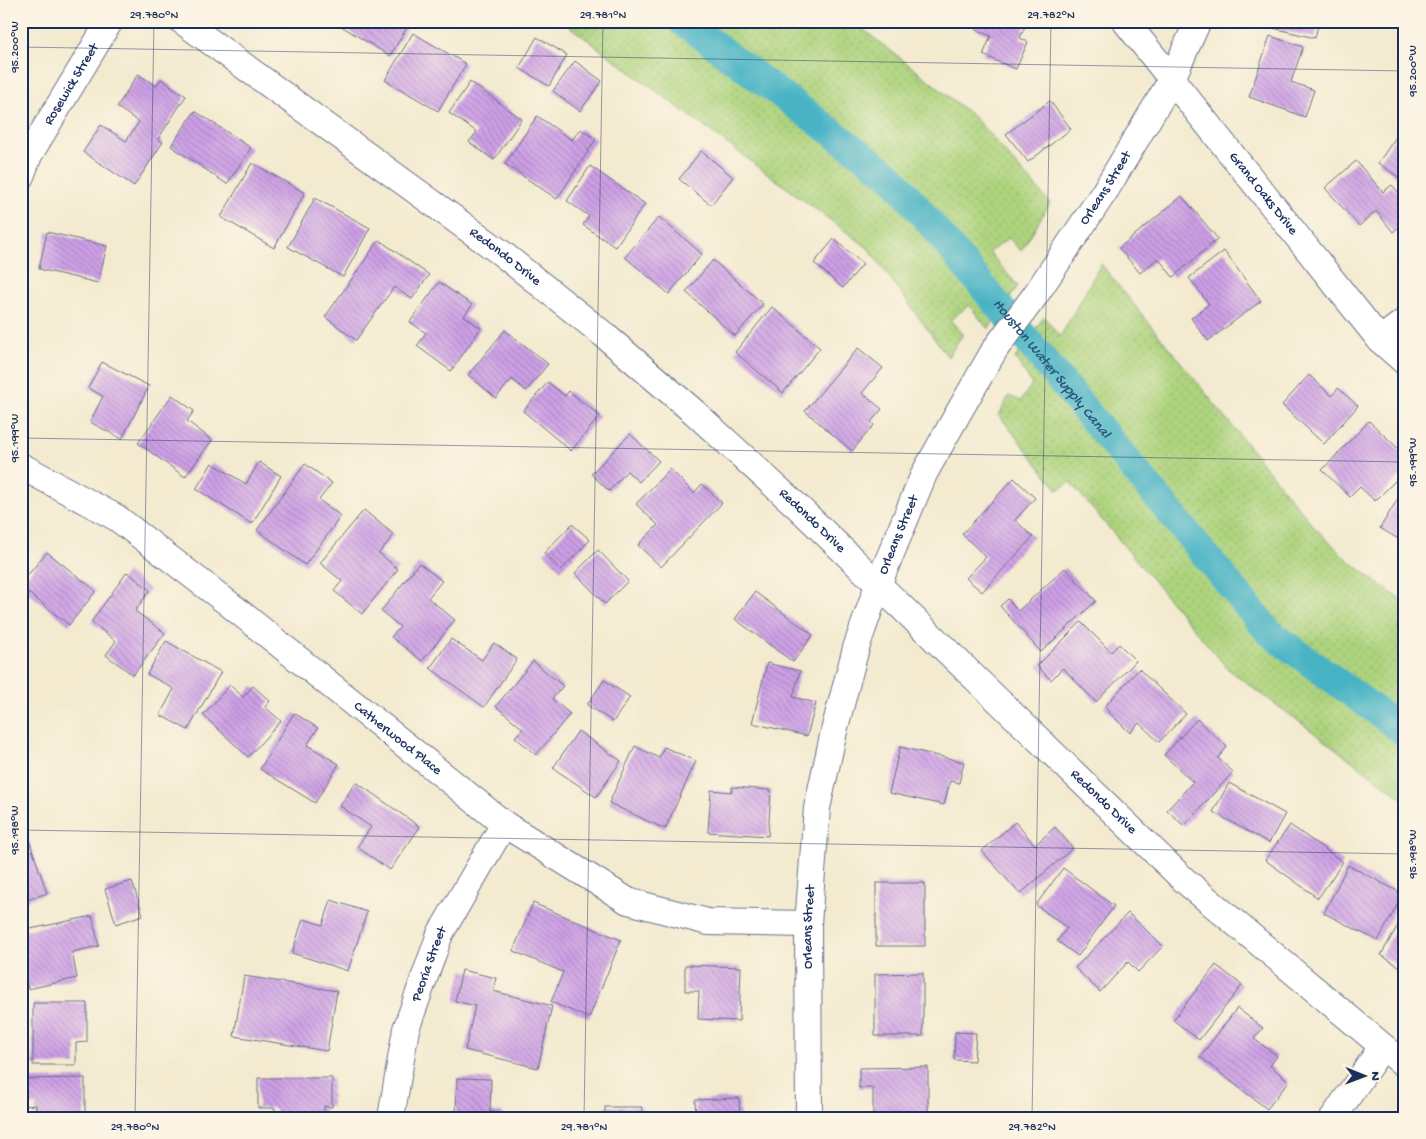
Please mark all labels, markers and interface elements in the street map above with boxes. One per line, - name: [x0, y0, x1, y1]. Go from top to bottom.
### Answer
- text: 29.780°N: [130, 9, 178, 23]
- text: 29.781°N: [580, 9, 626, 23]
- text: 29.782°N: [1027, 9, 1075, 23]
- text: 95.200°W: [9, 21, 23, 74]
- street label: Rosewick Street: [40, 39, 104, 128]
- text: 95.200°W: [1407, 45, 1421, 98]
- street label: Orleans Street: [1076, 147, 1136, 228]
- street label: Grand Oaks Drive: [1225, 149, 1302, 239]
- street label: Redondo Drive: [466, 224, 545, 290]
- water label: Houston Water Supply Canal: [988, 296, 1115, 444]
- text: 95.199°W: [9, 414, 23, 463]
- text: 95.199°W: [1407, 438, 1421, 487]
- street label: Redondo Drive: [775, 485, 850, 557]
- street label: Orleans Street: [875, 492, 923, 577]
- street label: Catherwood Place: [350, 698, 446, 780]
- street label: Redondo Drive: [1066, 766, 1141, 839]
- text: 95.198°W: [9, 805, 23, 856]
- text: 95.198°W: [1407, 829, 1421, 880]
- street label: Orleans Street: [799, 883, 820, 969]
- street label: Peoria Street: [408, 922, 452, 1005]
- north arrow: [1338, 1052, 1388, 1102]
- text: N: [1366, 1071, 1383, 1081]
- text: 29.780°N: [111, 1121, 159, 1135]
- text: 29.781°N: [561, 1121, 607, 1135]
- text: 29.782°N: [1008, 1121, 1056, 1135]

